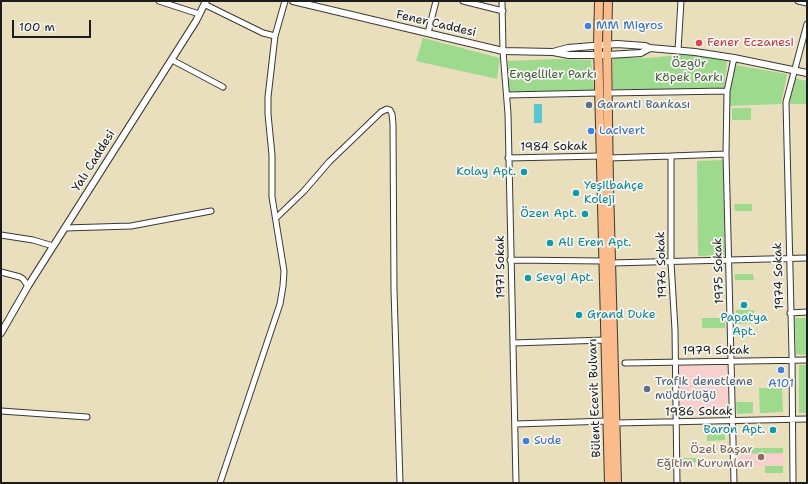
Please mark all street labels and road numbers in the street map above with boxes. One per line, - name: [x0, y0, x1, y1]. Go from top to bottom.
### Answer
- street label: Fener Caddesi: [395, 8, 477, 40]
- street label: Yalı Caddesi: [69, 128, 119, 194]
- street label: 1984 Sokak: [520, 139, 588, 155]
- street label: 1976 Sokak: [654, 231, 670, 299]
- street label: 1971 Sokak: [493, 235, 509, 299]
- street label: 1975 Sokak: [711, 238, 727, 304]
- street label: 1974 Sokak: [771, 242, 787, 310]
- street label: Bülent Ecevit Bulvarı: [586, 338, 604, 458]
- street label: 1979 Sokak: [682, 343, 750, 359]
- street label: 1986 Sokak: [665, 404, 733, 420]

